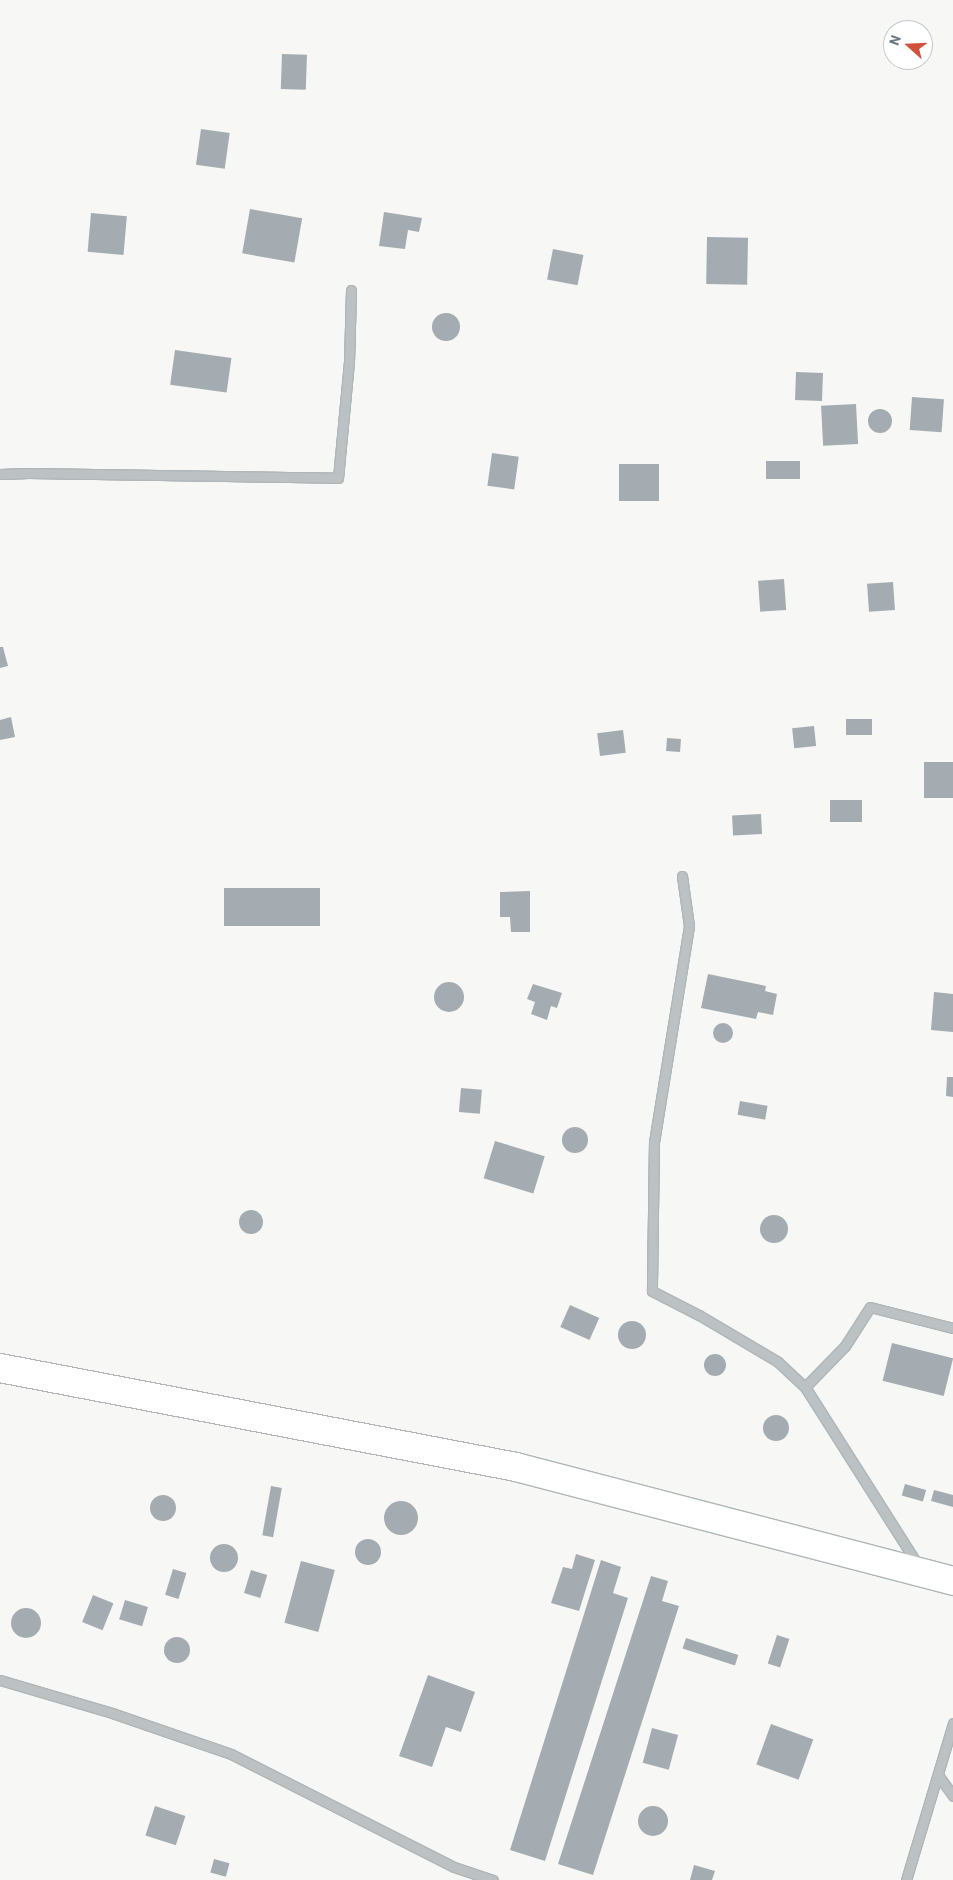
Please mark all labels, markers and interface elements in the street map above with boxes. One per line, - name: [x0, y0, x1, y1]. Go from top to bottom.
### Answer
- north arrow: [883, 20, 933, 70]
- text: N: [885, 33, 904, 47]

